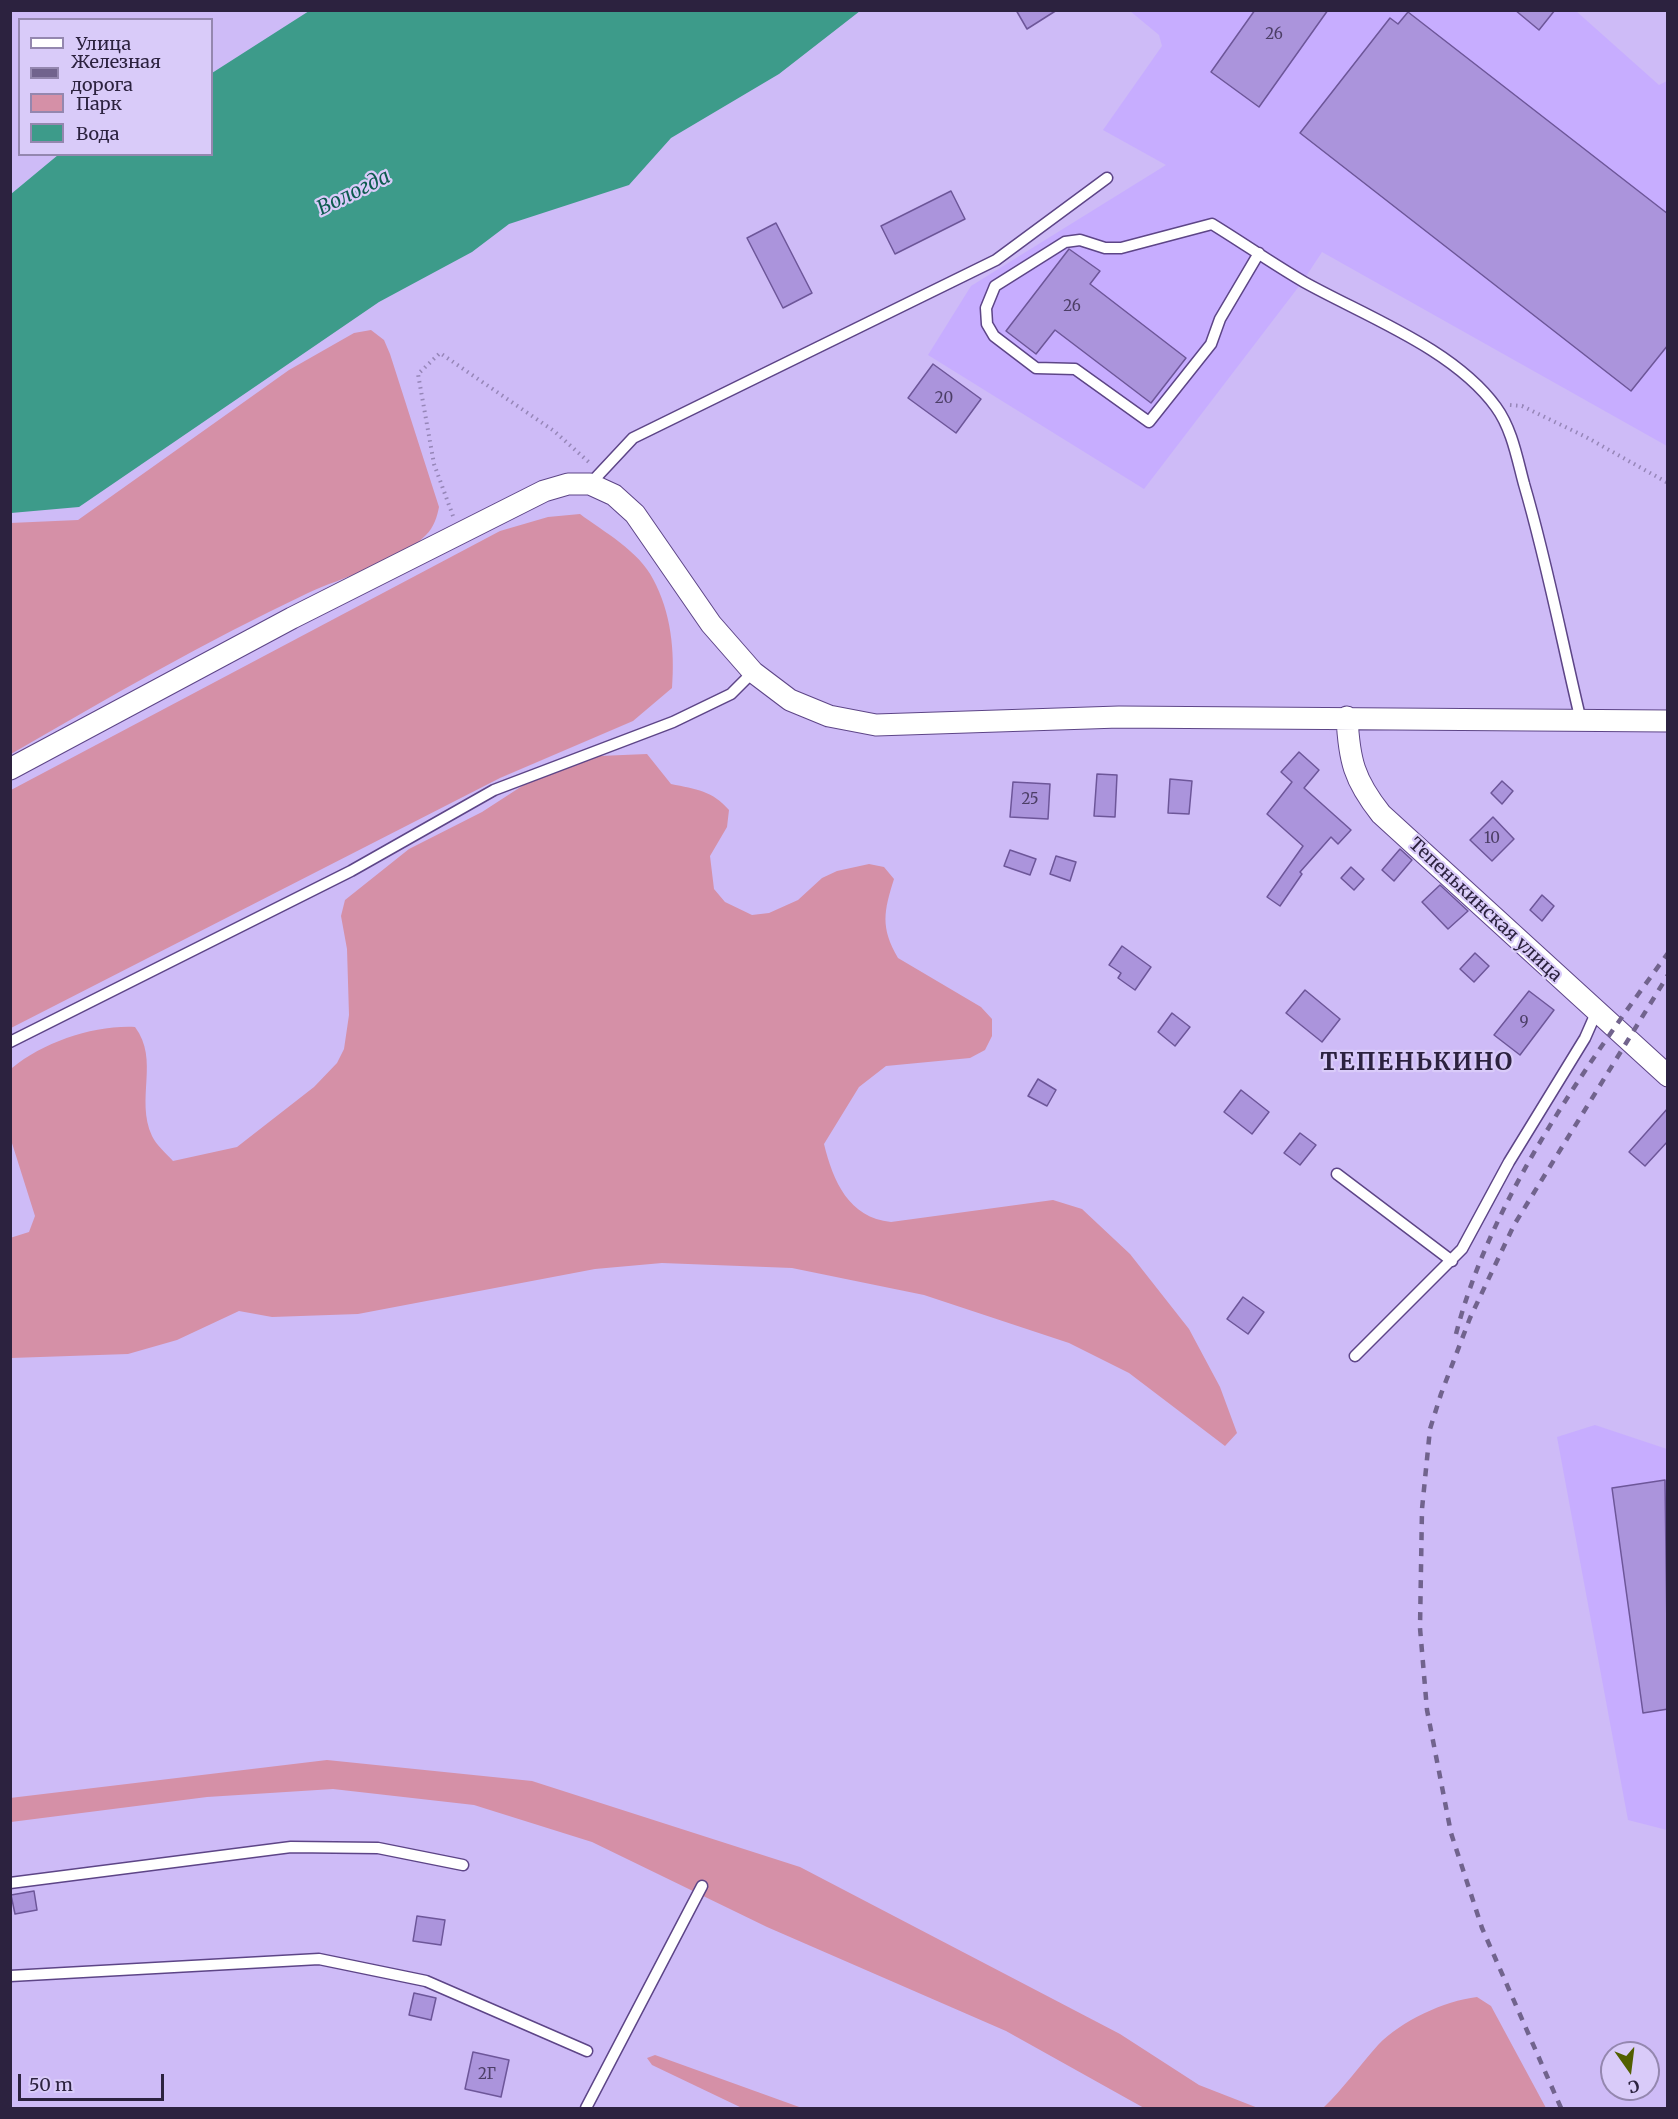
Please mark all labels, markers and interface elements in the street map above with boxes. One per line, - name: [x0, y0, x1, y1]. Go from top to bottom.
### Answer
- legend: [18, 18, 213, 156]
- house number: 26: [1265, 26, 1283, 44]
- text: Улица: [76, 32, 131, 55]
- text: Железная дорога: [71, 50, 161, 96]
- text: Парк: [76, 92, 122, 115]
- text: Вода: [76, 122, 120, 145]
- water label: Вологда: [314, 165, 394, 221]
- house number: 26: [1063, 298, 1081, 316]
- house number: 20: [935, 390, 953, 408]
- house number: 25: [1021, 791, 1039, 809]
- house number: 10: [1484, 830, 1500, 848]
- street label: Тепенькинская улица: [1404, 834, 1566, 986]
- house number: 9: [1519, 1014, 1529, 1032]
- district label: ТЕПЕНЬКИНО: [1320, 1049, 1514, 1077]
- north arrow: [1600, 2041, 1660, 2101]
- scale bar: [21, 2062, 166, 2100]
- house number: 2Г: [478, 2066, 496, 2084]
- text: 50 m: [29, 2073, 73, 2096]
- text: С: [1626, 2076, 1641, 2098]

